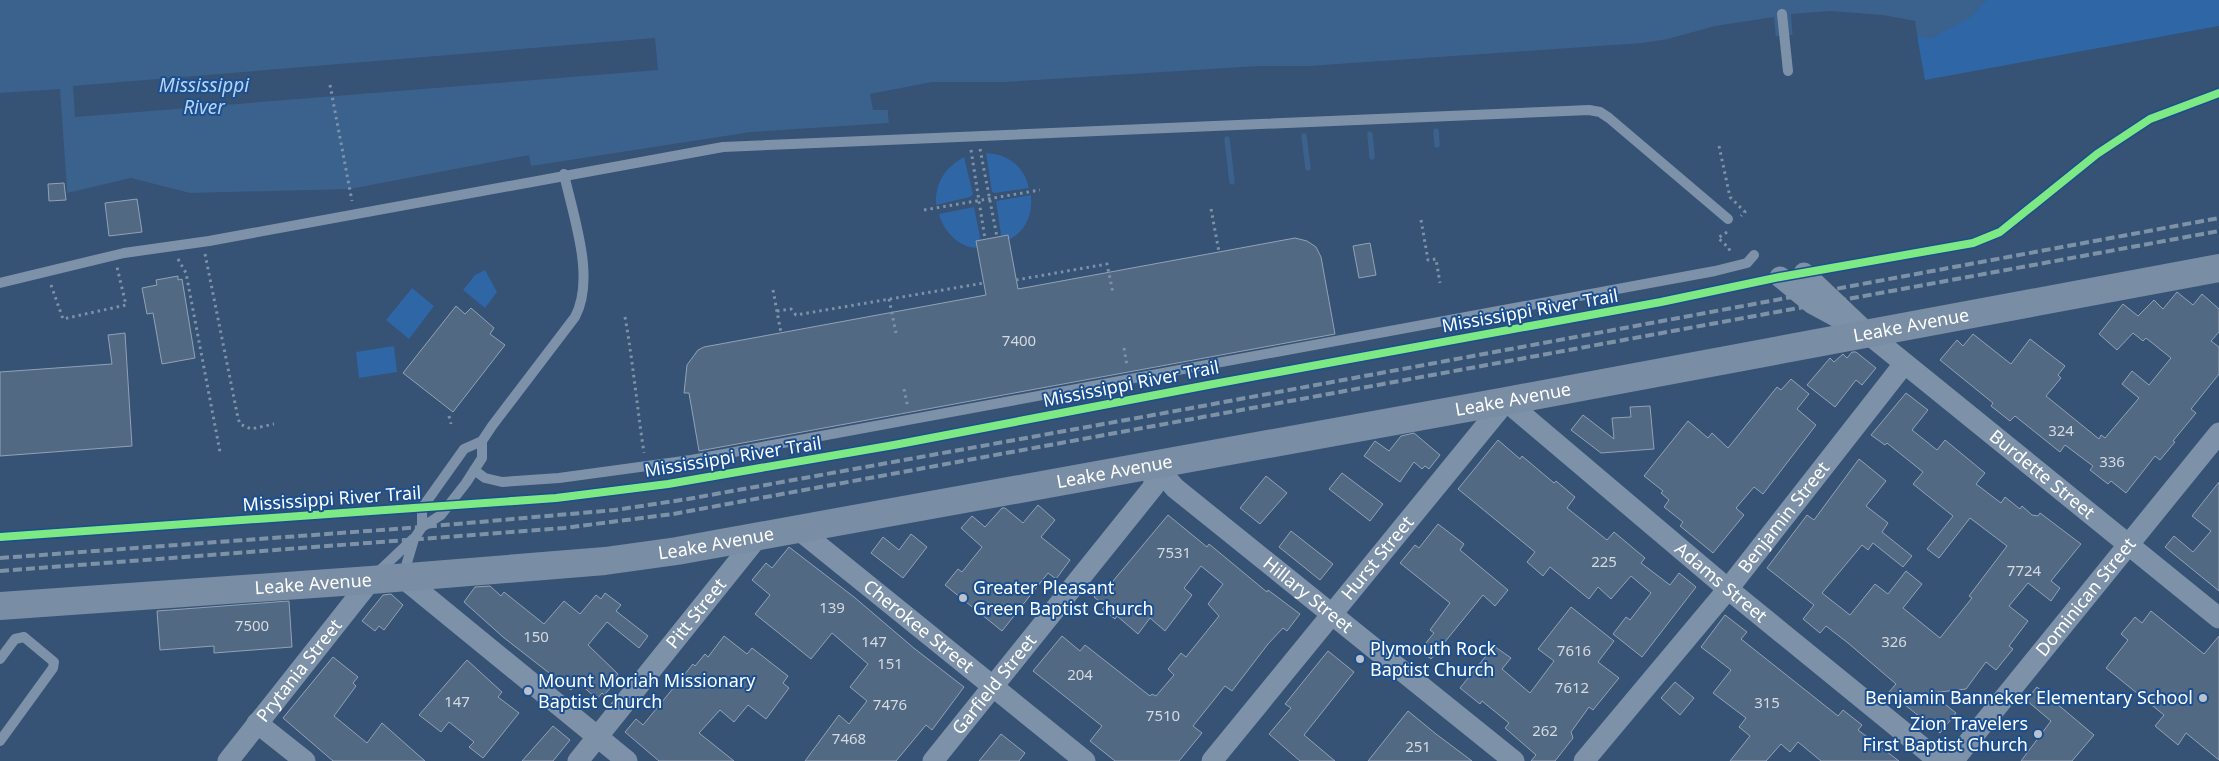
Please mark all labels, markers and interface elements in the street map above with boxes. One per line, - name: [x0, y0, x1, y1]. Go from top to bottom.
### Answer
- water label: Mississippi River: [159, 72, 250, 120]
- street label: Mississippi River Trail: [1440, 283, 1620, 337]
- street label: Leake Avenue: [1851, 302, 1971, 347]
- house number: 7400: [1002, 330, 1036, 350]
- street label: Mississippi River Trail: [1041, 354, 1221, 412]
- street label: Leake Avenue: [1453, 376, 1573, 421]
- house number: 324: [2048, 420, 2074, 440]
- street label: Burdette Street: [1985, 424, 2101, 524]
- street label: Mississippi River Trail: [643, 430, 823, 482]
- street label: Leake Avenue: [1054, 449, 1174, 493]
- house number: 336: [2099, 451, 2125, 471]
- street label: Benjamin Street: [1732, 456, 1835, 578]
- street label: Mississippi River Trail: [242, 480, 422, 516]
- street label: Hurst Street: [1335, 510, 1419, 605]
- street label: Leake Avenue: [656, 521, 776, 565]
- street label: Dominican Street: [2030, 532, 2141, 661]
- street label: Adams Street: [1670, 536, 1773, 627]
- house number: 7531: [1157, 542, 1191, 562]
- street label: Hillary Street: [1259, 551, 1359, 638]
- house number: 225: [1591, 551, 1617, 571]
- house number: 7724: [2007, 560, 2042, 580]
- street label: Leake Avenue: [254, 567, 373, 599]
- street label: Pitt Street: [660, 573, 731, 653]
- street label: Cherokee Street: [859, 574, 980, 678]
- place label: Greater Pleasant Green Baptist Church: [973, 575, 1154, 620]
- marker: Greater Pleasant Green Baptist Church: [957, 592, 969, 604]
- house number: 139: [819, 597, 845, 617]
- street label: Prytania Street: [250, 613, 347, 727]
- house number: 7500: [235, 615, 269, 635]
- house number: 150: [523, 626, 549, 646]
- street label: Garfield Street: [946, 628, 1042, 739]
- house number: 147: [861, 631, 887, 651]
- house number: 326: [1881, 631, 1907, 651]
- place label: Plymouth Rock Baptist Church: [1370, 636, 1497, 681]
- house number: 7616: [1557, 640, 1591, 660]
- house number: 151: [877, 653, 903, 673]
- marker: Plymouth Rock Baptist Church: [1354, 653, 1366, 665]
- house number: 204: [1067, 664, 1093, 684]
- place label: Mount Moriah Missionary Baptist Church: [538, 668, 756, 713]
- house number: 7612: [1555, 677, 1589, 697]
- marker: Mount Moriah Missionary Baptist Church: [522, 685, 534, 697]
- place label: Benjamin Banneker Elementary School: [1865, 685, 2193, 709]
- house number: 147: [444, 691, 470, 711]
- house number: 315: [1754, 692, 1780, 712]
- marker: Benjamin Banneker Elementary School: [2197, 692, 2209, 704]
- house number: 7476: [873, 694, 907, 714]
- house number: 7510: [1146, 705, 1180, 725]
- place label: Zion Travelers First Baptist Church: [1863, 711, 2028, 756]
- house number: 262: [1532, 720, 1558, 740]
- house number: 7468: [832, 728, 866, 748]
- marker: Zion Travelers First Baptist Church: [2032, 728, 2044, 740]
- house number: 251: [1405, 736, 1431, 756]

